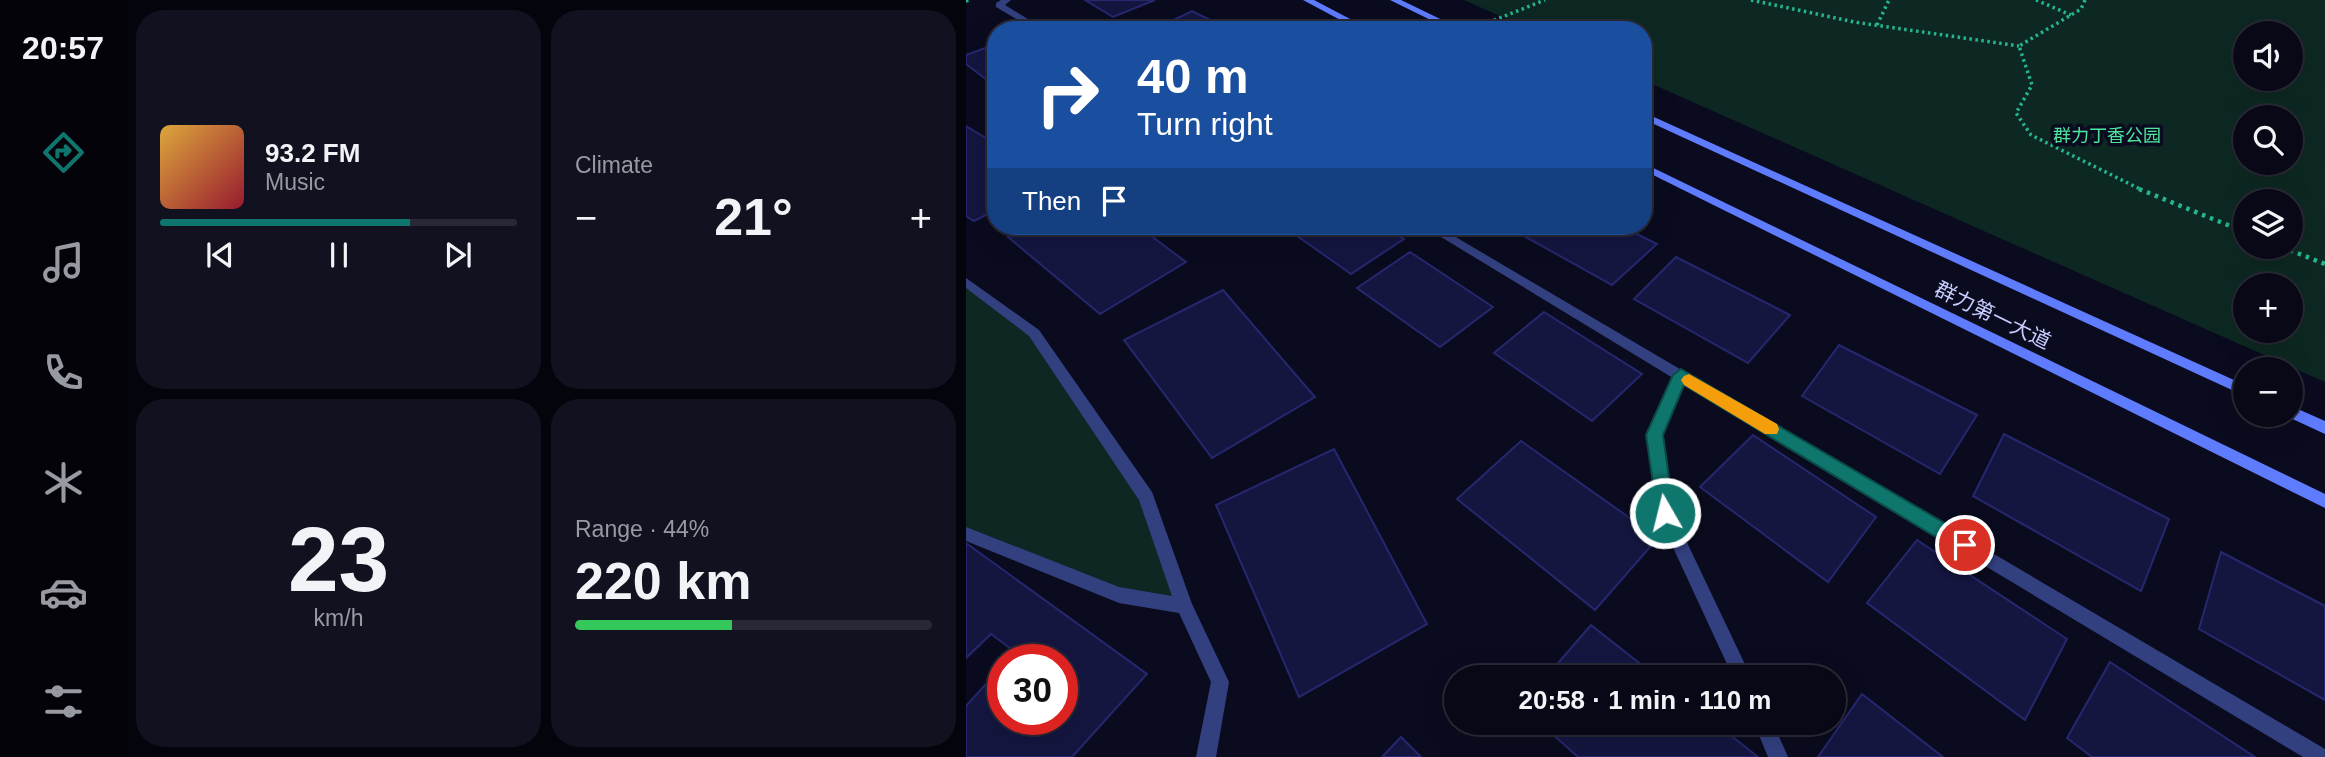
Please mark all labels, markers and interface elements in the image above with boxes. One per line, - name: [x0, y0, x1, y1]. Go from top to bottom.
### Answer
- map controls: [2233, 21, 2303, 427]
- button: sound: [2233, 21, 2303, 91]
- text: 20:57: [22, 30, 104, 66]
- icon: right: [1022, 49, 1113, 140]
- text: 40 m: [1137, 49, 1249, 103]
- button: search: [2233, 105, 2303, 175]
- text: Turn right: [1137, 106, 1273, 142]
- park label: 群力丁香公园: [2053, 126, 2161, 146]
- icon: directions: [39, 128, 88, 177]
- text: 93.2 FM: [265, 138, 360, 168]
- text: Climate: [575, 152, 653, 178]
- text: Music: [265, 169, 325, 195]
- icon: arrive: [1095, 182, 1133, 220]
- text: Then: [1022, 186, 1081, 216]
- text: 21°: [714, 188, 793, 246]
- button: layers: [2233, 189, 2303, 259]
- text: −: [575, 197, 597, 239]
- text: +: [910, 197, 932, 239]
- icon: previous: [201, 236, 239, 274]
- icon: pause: [320, 236, 358, 274]
- icon: next: [439, 236, 477, 274]
- icon: music: [39, 238, 88, 287]
- button: +: [2233, 273, 2303, 343]
- street label: 群力第一大道: [1931, 277, 2055, 353]
- icon: phone: [39, 348, 88, 397]
- button: −: [2233, 357, 2303, 427]
- icon: climate: [39, 458, 88, 507]
- position arrow: [1628, 476, 1702, 550]
- text: 23: [288, 509, 389, 610]
- pin: [1935, 515, 1995, 575]
- text: Range · 44%: [575, 516, 709, 542]
- icon: arrive: [1946, 526, 1984, 564]
- text: 220 km: [575, 552, 751, 610]
- icon: car: [39, 568, 88, 617]
- text: km/h: [314, 605, 363, 631]
- speed limit sign: 30: [987, 644, 1078, 735]
- icon: filters: [39, 677, 88, 726]
- text: 20:58 · 1 min · 110 m: [1519, 685, 1771, 715]

